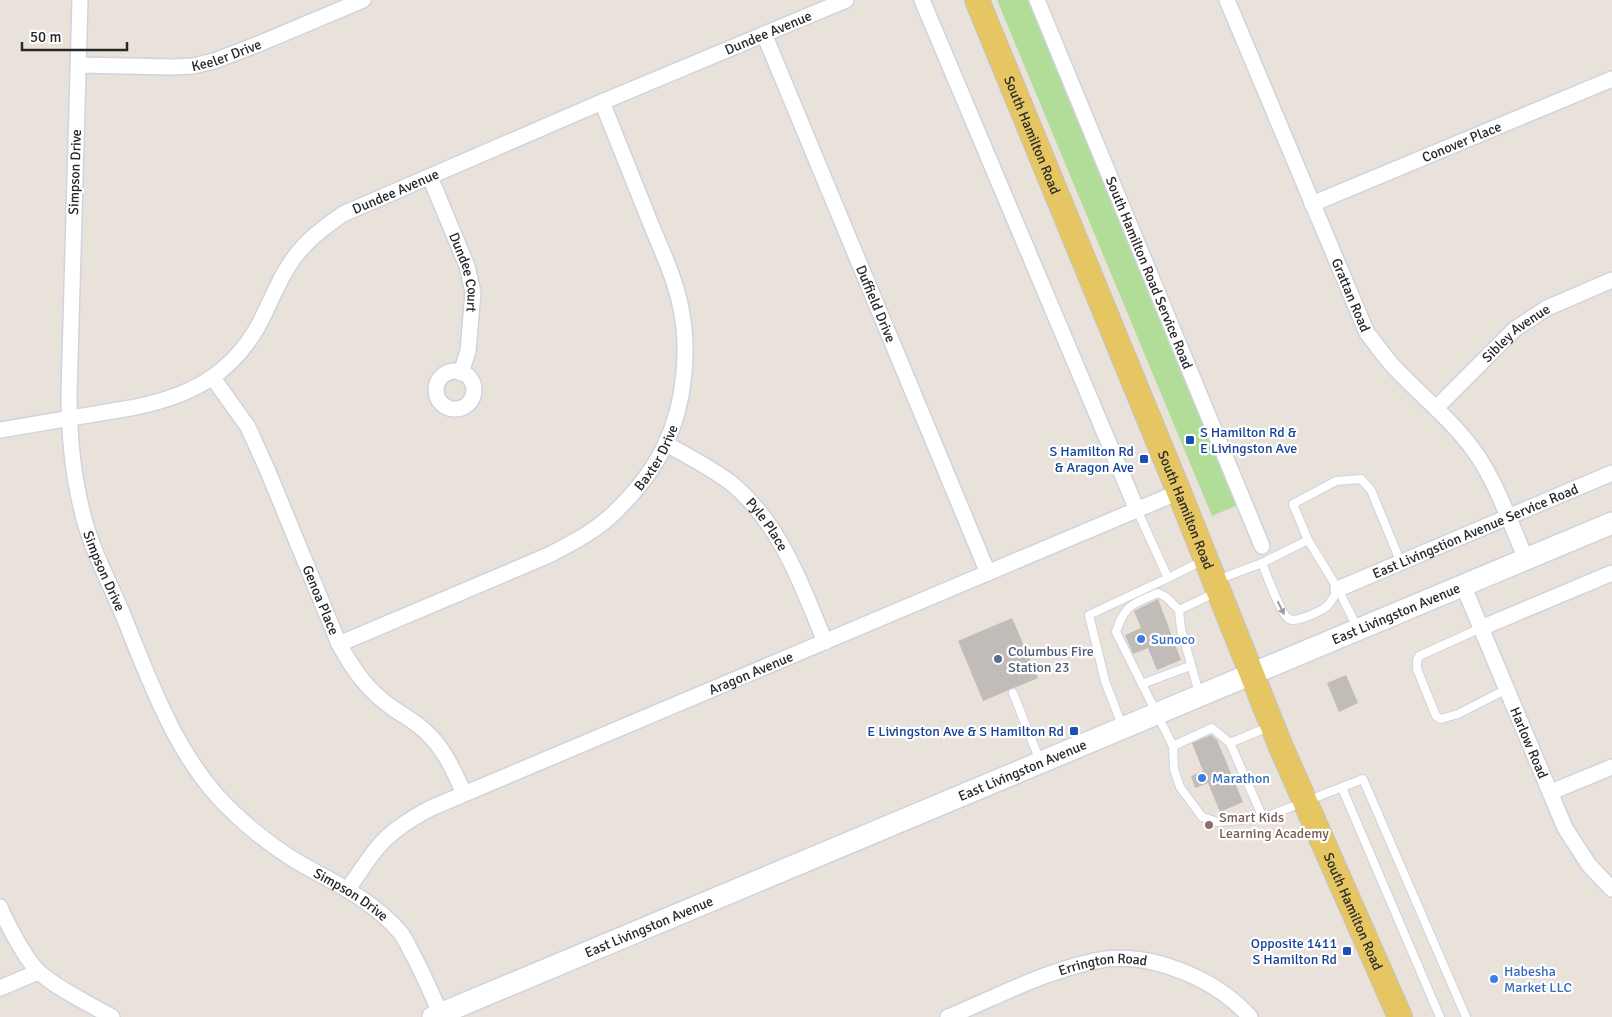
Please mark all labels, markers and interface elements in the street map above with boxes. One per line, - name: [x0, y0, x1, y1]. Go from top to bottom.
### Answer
- street label: Dundee Avenue: [722, 7, 814, 58]
- scale bar: [22, 20, 128, 52]
- text: 50 m: [30, 28, 61, 46]
- street label: Keeler Drive: [190, 35, 264, 75]
- street label: South Hamilton Road: [1001, 73, 1064, 197]
- street label: Conover Place: [1419, 118, 1504, 166]
- street label: Simpson Drive: [65, 129, 85, 215]
- street label: Dundee Avenue: [350, 165, 441, 218]
- street label: South Hamilton Road Service Road: [1102, 174, 1197, 372]
- street label: Dundee Court: [445, 230, 482, 313]
- street label: Grattan Road: [1328, 255, 1374, 335]
- street label: Duffield Drive: [852, 262, 900, 345]
- street label: Sibley Avenue: [1478, 300, 1553, 366]
- street label: Baxter Drive: [630, 422, 681, 494]
- place label: S Hamilton Rd & E Livingston Ave: [1200, 424, 1297, 457]
- marker: S Hamilton Rd & E Livingston Ave: [1184, 434, 1196, 446]
- place label: S Hamilton Rd & Aragon Ave: [1049, 443, 1134, 476]
- street label: South Hamilton Road: [1154, 448, 1218, 572]
- marker: S Hamilton Rd & Aragon Ave: [1138, 453, 1150, 465]
- street label: East Livingstion Avenue Service Road: [1370, 480, 1581, 582]
- street label: Pyle Place: [743, 494, 792, 554]
- street label: Simpson Drive: [80, 528, 129, 614]
- street label: Genoa Place: [299, 563, 343, 637]
- street label: East Livingston Avenue: [1329, 579, 1463, 648]
- one-way arrow: [1277, 600, 1285, 615]
- place label: Sunoco: [1151, 631, 1195, 648]
- marker: Sunoco: [1135, 633, 1147, 645]
- place label: Columbus Fire Station 23: [1008, 643, 1094, 676]
- street label: Aragon Avenue: [706, 648, 796, 698]
- marker: Columbus Fire Station 23: [992, 653, 1004, 665]
- street label: Harlow Road: [1507, 704, 1552, 781]
- place label: E Livingston Ave & S Hamilton Rd: [867, 723, 1064, 740]
- marker: E Livingston Ave & S Hamilton Rd: [1068, 725, 1080, 737]
- street label: East Livingston Avenue: [956, 736, 1089, 804]
- place label: Marathon: [1212, 770, 1270, 787]
- marker: Marathon: [1196, 772, 1208, 784]
- place label: Smart Kids Learning Academy: [1219, 809, 1329, 842]
- marker: Smart Kids Learning Academy: [1203, 819, 1215, 831]
- street label: South Hamilton Road: [1320, 850, 1387, 973]
- street label: Simpson Drive: [311, 864, 392, 924]
- street label: East Livingston Avenue: [582, 892, 716, 961]
- place label: Opposite 1411 S Hamilton Rd: [1251, 935, 1337, 968]
- marker: Opposite 1411 S Hamilton Rd: [1341, 945, 1353, 957]
- street label: Errington Road: [1056, 950, 1148, 979]
- place label: Habesha Market LLC: [1504, 963, 1572, 996]
- marker: Habesha Market LLC: [1488, 973, 1500, 985]

